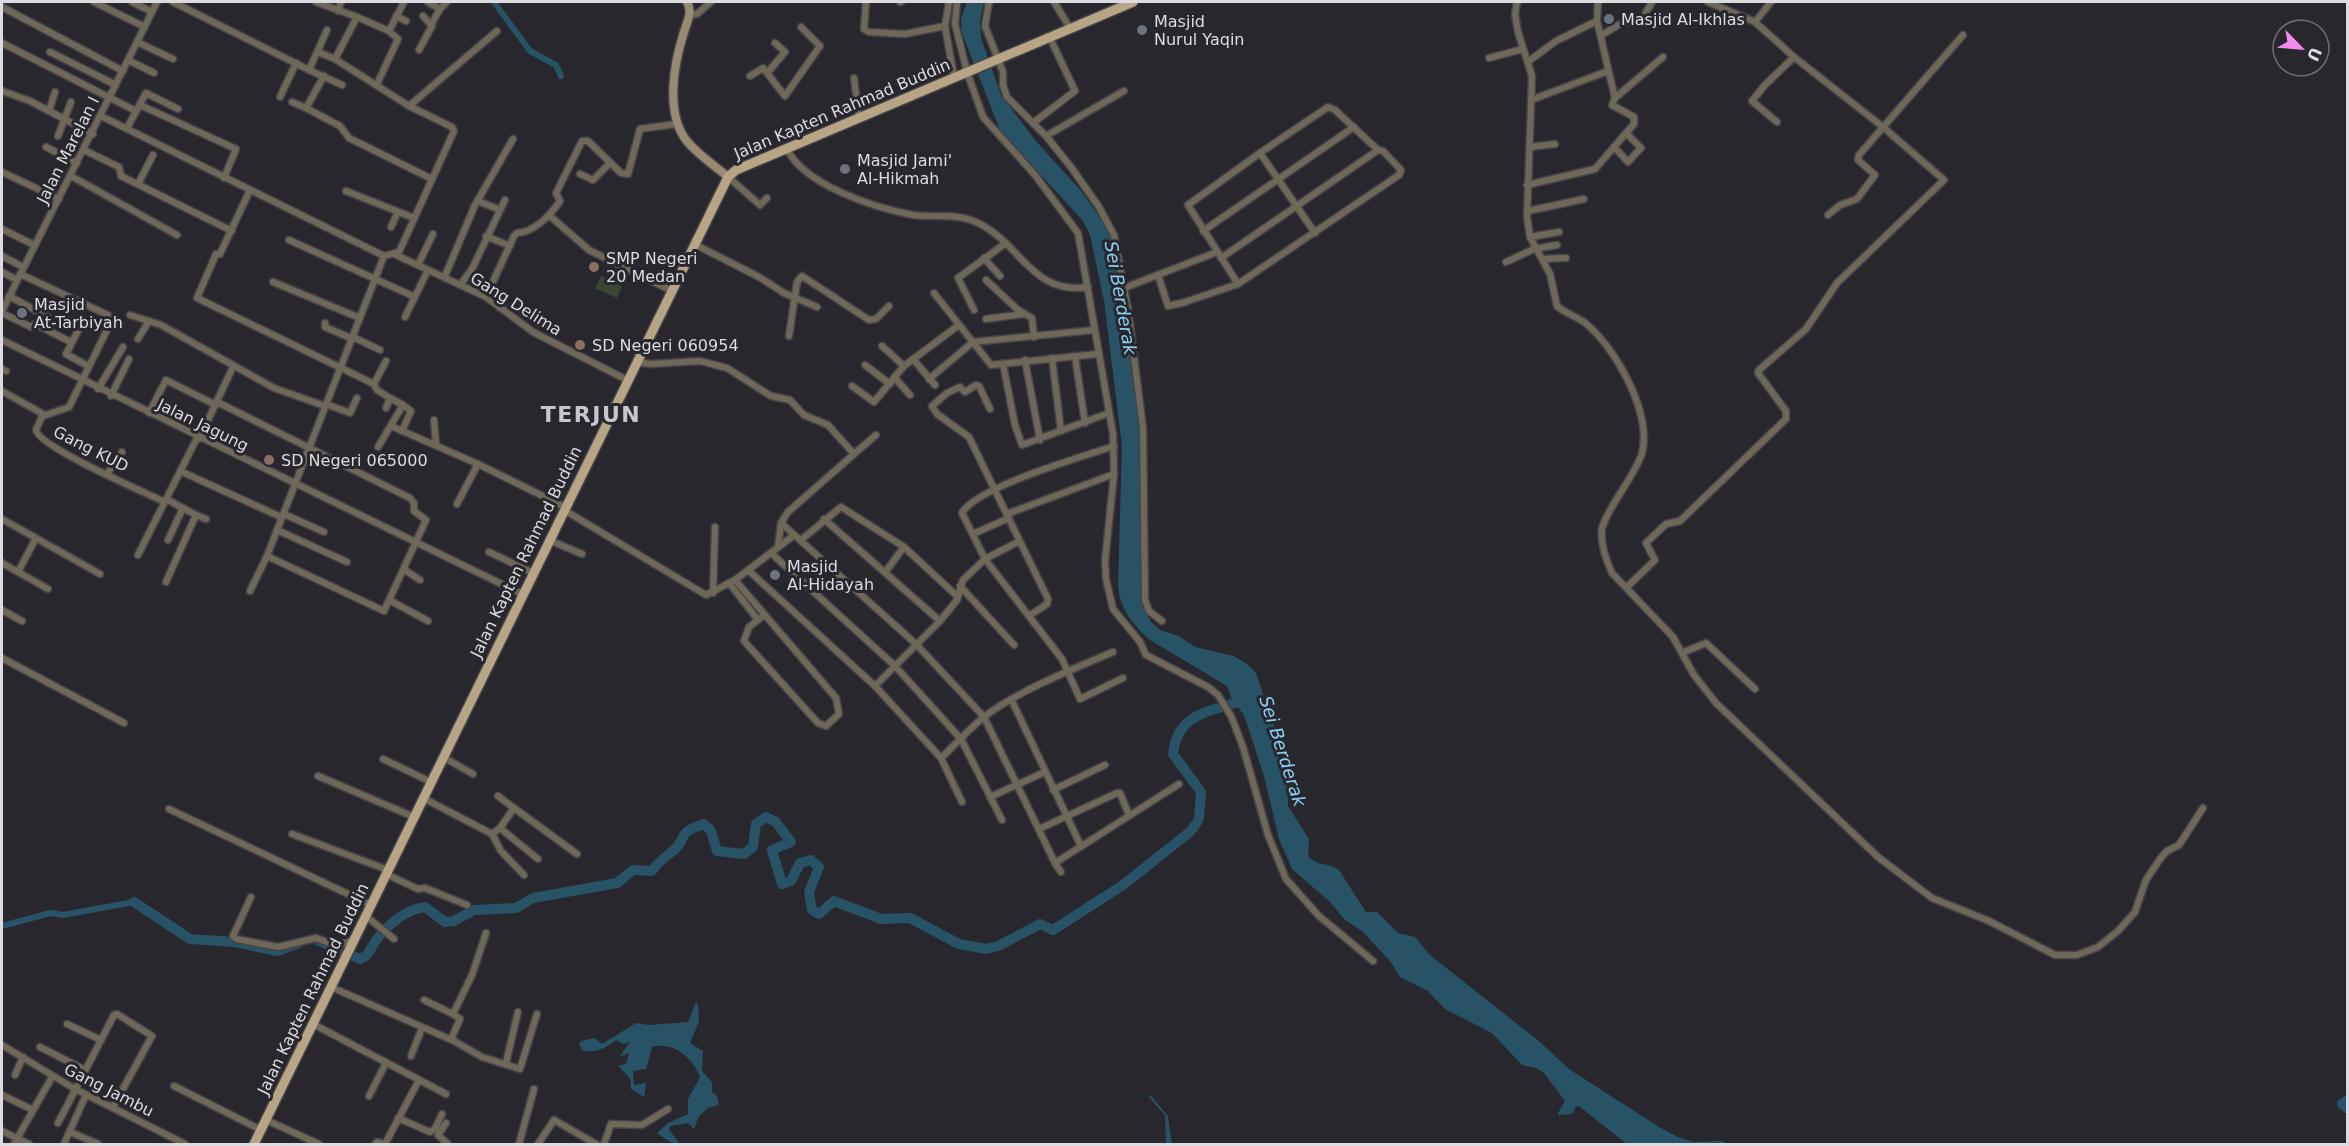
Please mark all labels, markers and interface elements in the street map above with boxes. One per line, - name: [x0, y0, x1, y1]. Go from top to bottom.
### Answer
- place label: Masjid Al-Ikhlas: [1621, 10, 1745, 29]
- place label: Masjid Nurul Yaqin: [1154, 12, 1244, 49]
- marker: Masjid Al-Ikhlas: [1602, 12, 1616, 26]
- north arrow: [2271, 18, 2331, 78]
- marker: Masjid Nurul Yaqin: [1135, 23, 1149, 37]
- text: U: [2303, 44, 2325, 64]
- street label: Jalan Kapten Rahmad Buddin: [730, 55, 953, 164]
- street label: Jalan Marelan I: [32, 93, 103, 208]
- place label: Masjid Jami' Al-Hikmah: [857, 151, 952, 188]
- marker: Masjid Jami' Al-Hikmah: [838, 162, 852, 176]
- water label: Sei Berderak: [1101, 239, 1142, 358]
- place label: SMP Negeri 20 Medan: [606, 249, 698, 286]
- marker: SMP Negeri 20 Medan: [587, 260, 601, 274]
- street label: Gang Delima: [467, 268, 565, 340]
- place label: Masjid At-Tarbiyah: [34, 295, 123, 332]
- marker: Masjid At-Tarbiyah: [15, 306, 29, 320]
- place label: SD Negeri 060954: [592, 336, 739, 355]
- marker: SD Negeri 060954: [573, 338, 587, 352]
- street label: Jalan Jagung: [153, 394, 252, 455]
- district label: TERJUN: [541, 402, 641, 427]
- street label: Gang KUD: [50, 422, 132, 476]
- street label: Jalan Kapten Rahmad Buddin: [466, 443, 586, 662]
- place label: SD Negeri 065000: [281, 451, 428, 470]
- marker: SD Negeri 065000: [262, 453, 276, 467]
- place label: Masjid Al-Hidayah: [787, 557, 874, 594]
- marker: Masjid Al-Hidayah: [768, 568, 782, 582]
- water label: Sei Berderak: [1255, 693, 1311, 811]
- street label: Jalan Kapten Rahmad Buddin: [253, 880, 373, 1099]
- street label: Gang Jambu: [61, 1059, 157, 1121]

